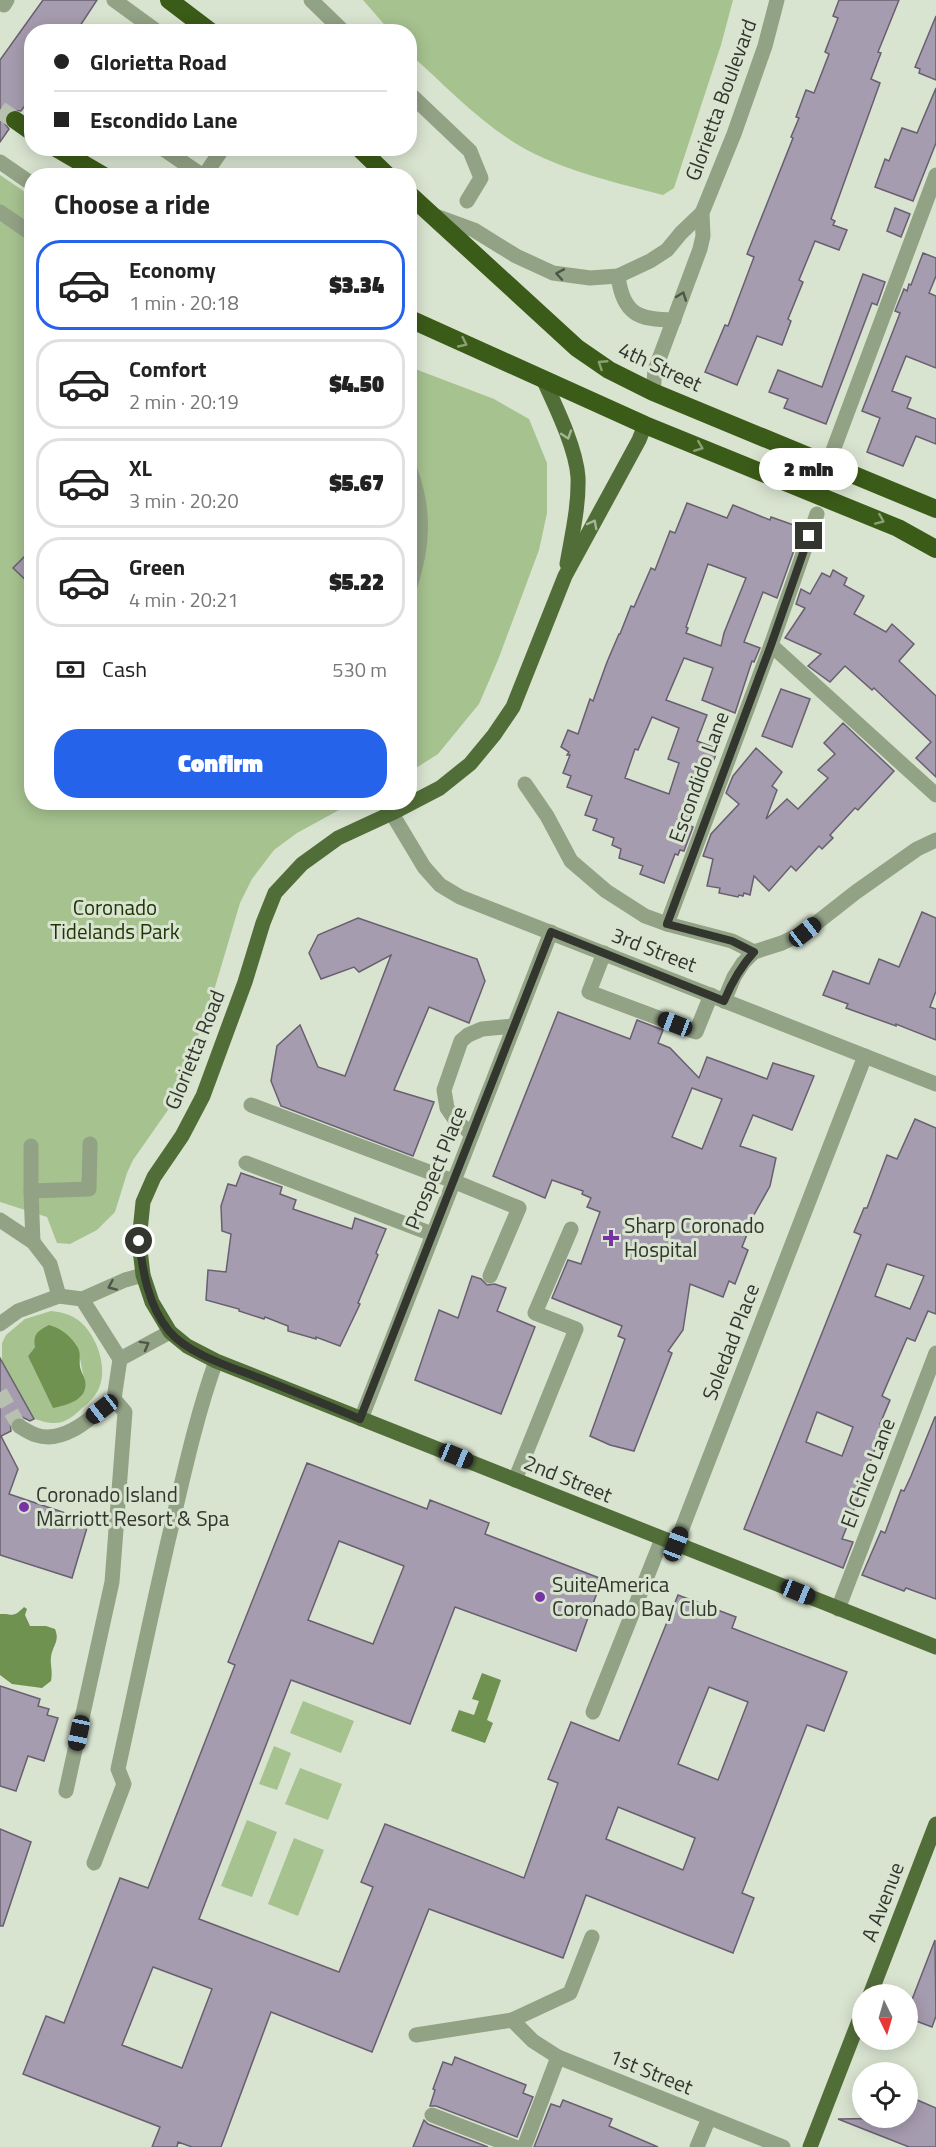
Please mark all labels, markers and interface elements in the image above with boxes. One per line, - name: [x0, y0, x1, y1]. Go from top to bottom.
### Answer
- street label: Glorietta Boulevard: [676, 14, 764, 185]
- text: Glorietta Road: [90, 45, 227, 79]
- text: Escondido Lane: [90, 103, 238, 137]
- text: Choose a ride: [54, 183, 210, 224]
- text: Economy: [129, 253, 216, 287]
- icon: car: [57, 258, 111, 312]
- text: $3.34: [329, 268, 384, 302]
- one-way arrow: [555, 268, 565, 281]
- text: 1 min · 20:18: [129, 287, 239, 318]
- one-way arrow: [675, 292, 688, 302]
- street label: 4th Street: [613, 333, 708, 400]
- one-way arrow: [456, 336, 467, 348]
- text: Comfort: [129, 352, 207, 386]
- icon: car: [57, 357, 111, 411]
- one-way arrow: [598, 360, 608, 372]
- text: $4.50: [329, 367, 384, 401]
- text: 2 min · 20:19: [129, 386, 239, 417]
- one-way arrow: [559, 429, 572, 440]
- one-way arrow: [693, 440, 704, 452]
- callout: 2 min: [760, 449, 858, 491]
- text: XL: [129, 451, 152, 485]
- text: 2 min: [784, 453, 833, 484]
- icon: car: [57, 456, 111, 510]
- text: $5.67: [329, 466, 384, 500]
- text: 3 min · 20:20: [129, 485, 239, 516]
- one-way arrow: [873, 513, 884, 525]
- one-way arrow: [586, 520, 597, 530]
- route end: [795, 522, 822, 549]
- text: Green: [129, 550, 185, 584]
- icon: car: [57, 555, 111, 609]
- text: $5.22: [329, 565, 384, 599]
- text: 4 min · 20:21: [129, 584, 239, 615]
- text: Cash: [102, 652, 147, 686]
- icon: cash: [54, 653, 87, 686]
- text: 530 m: [332, 654, 387, 685]
- street label: Escondido Lane: [659, 706, 737, 847]
- button: Confirm: [54, 729, 387, 798]
- park label: Coronado Tidelands Park: [50, 891, 180, 947]
- car: [785, 914, 825, 950]
- street label: 3rd Street: [607, 918, 702, 980]
- street label: Glorietta Road: [156, 985, 233, 1114]
- car: [655, 1009, 695, 1039]
- street label: Prospect Place: [396, 1101, 474, 1234]
- place label: Sharp Coronado Hospital: [624, 1209, 765, 1265]
- route start: [125, 1227, 152, 1254]
- marker: Sharp Coronado Hospital: [602, 1229, 620, 1247]
- one-way arrow: [108, 1278, 119, 1290]
- street label: Soledad Place: [693, 1279, 767, 1405]
- one-way arrow: [139, 1341, 149, 1352]
- car: [82, 1391, 122, 1427]
- street label: El Chico Lane: [831, 1413, 903, 1532]
- car: [436, 1441, 476, 1471]
- street label: 2nd Street: [519, 1446, 618, 1511]
- place label: Coronado Island Marriott Resort & Spa: [36, 1478, 230, 1534]
- marker: Coronado Island Marriott Resort & Spa: [17, 1500, 31, 1514]
- car: [661, 1524, 691, 1564]
- place label: SuiteAmerica Coronado Bay Club: [552, 1568, 718, 1624]
- car: [778, 1577, 818, 1607]
- marker: SuiteAmerica Coronado Bay Club: [533, 1590, 547, 1604]
- car: [66, 1714, 92, 1752]
- street label: A Avenue: [852, 1857, 912, 1946]
- north arrow: [852, 1984, 918, 2050]
- map controls: [852, 1984, 918, 2128]
- street label: 1st Street: [605, 2040, 699, 2103]
- button: locate: [852, 2062, 918, 2128]

